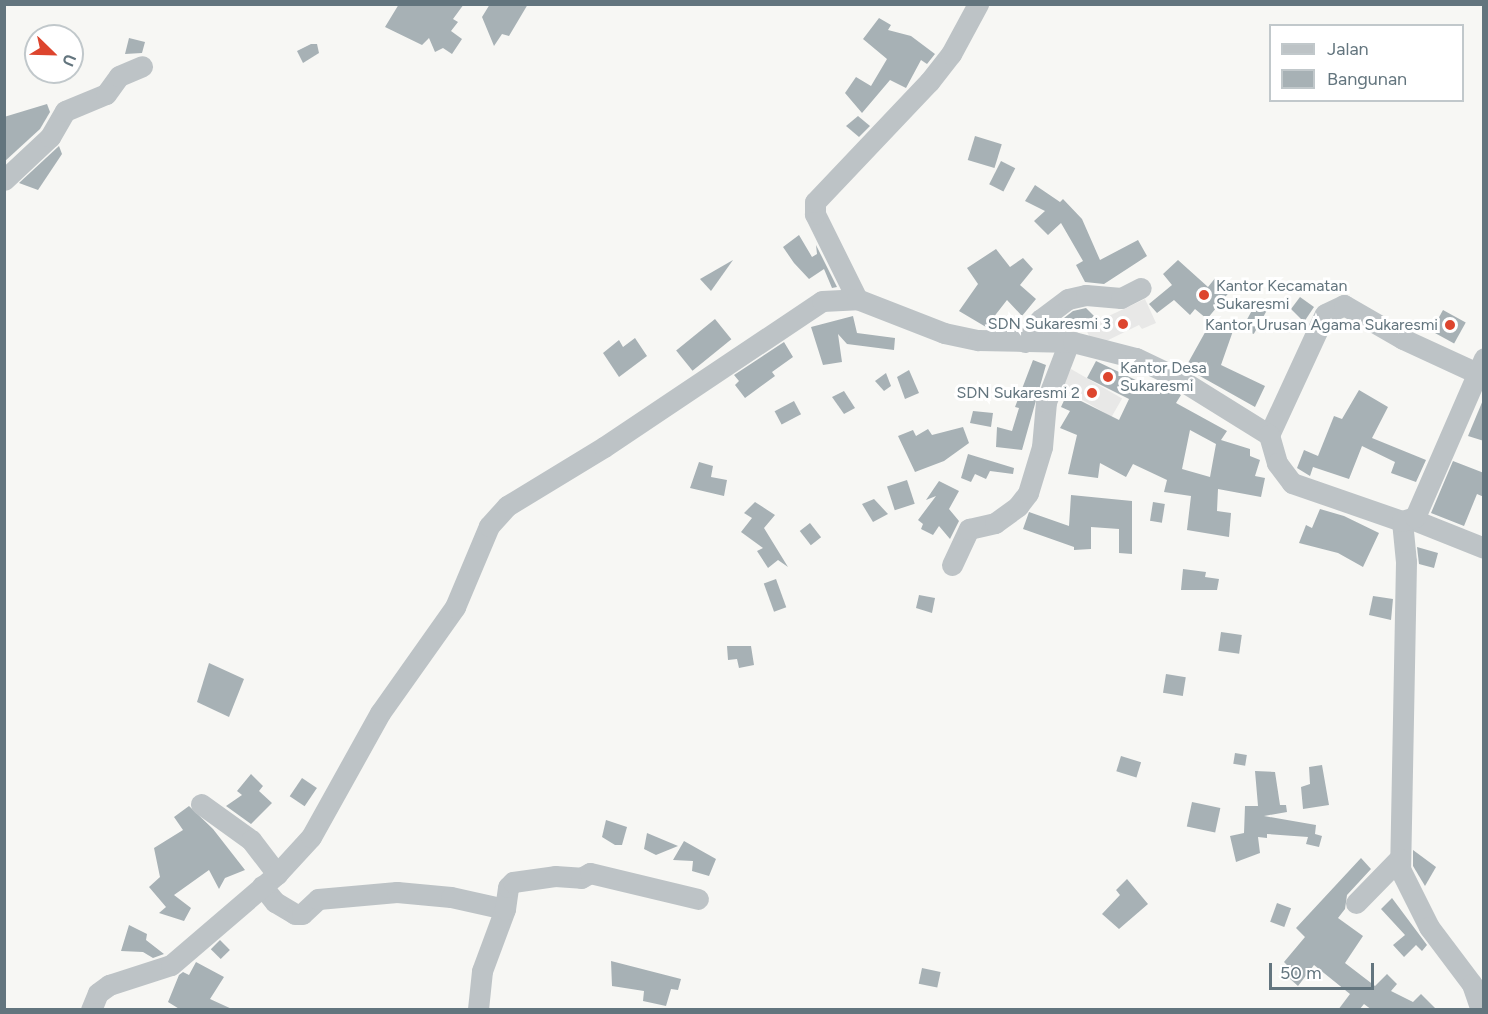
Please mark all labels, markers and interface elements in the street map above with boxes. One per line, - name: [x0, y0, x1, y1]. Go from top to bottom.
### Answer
- north arrow: [24, 24, 84, 84]
- legend: [1269, 24, 1464, 102]
- text: Jalan: [1327, 38, 1369, 60]
- text: U: [58, 52, 80, 69]
- text: Bangunan: [1327, 68, 1407, 90]
- place label: Kantor Kecamatan Sukaresmi: [1216, 276, 1347, 314]
- marker: Kantor Kecamatan Sukaresmi: [1197, 288, 1211, 302]
- place label: SDN Sukaresmi 3: [988, 314, 1111, 334]
- place label: Kantor Urusan Agama Sukaresmi: [1205, 315, 1438, 335]
- marker: SDN Sukaresmi 3: [1116, 317, 1130, 331]
- marker: Kantor Urusan Agama Sukaresmi: [1443, 318, 1457, 332]
- place label: Kantor Desa Sukaresmi: [1120, 358, 1207, 396]
- marker: Kantor Desa Sukaresmi: [1101, 370, 1115, 384]
- place label: SDN Sukaresmi 2: [957, 383, 1080, 403]
- marker: SDN Sukaresmi 2: [1085, 386, 1099, 400]
- scale bar: [1272, 951, 1377, 989]
- text: 50 m: [1280, 962, 1322, 984]

